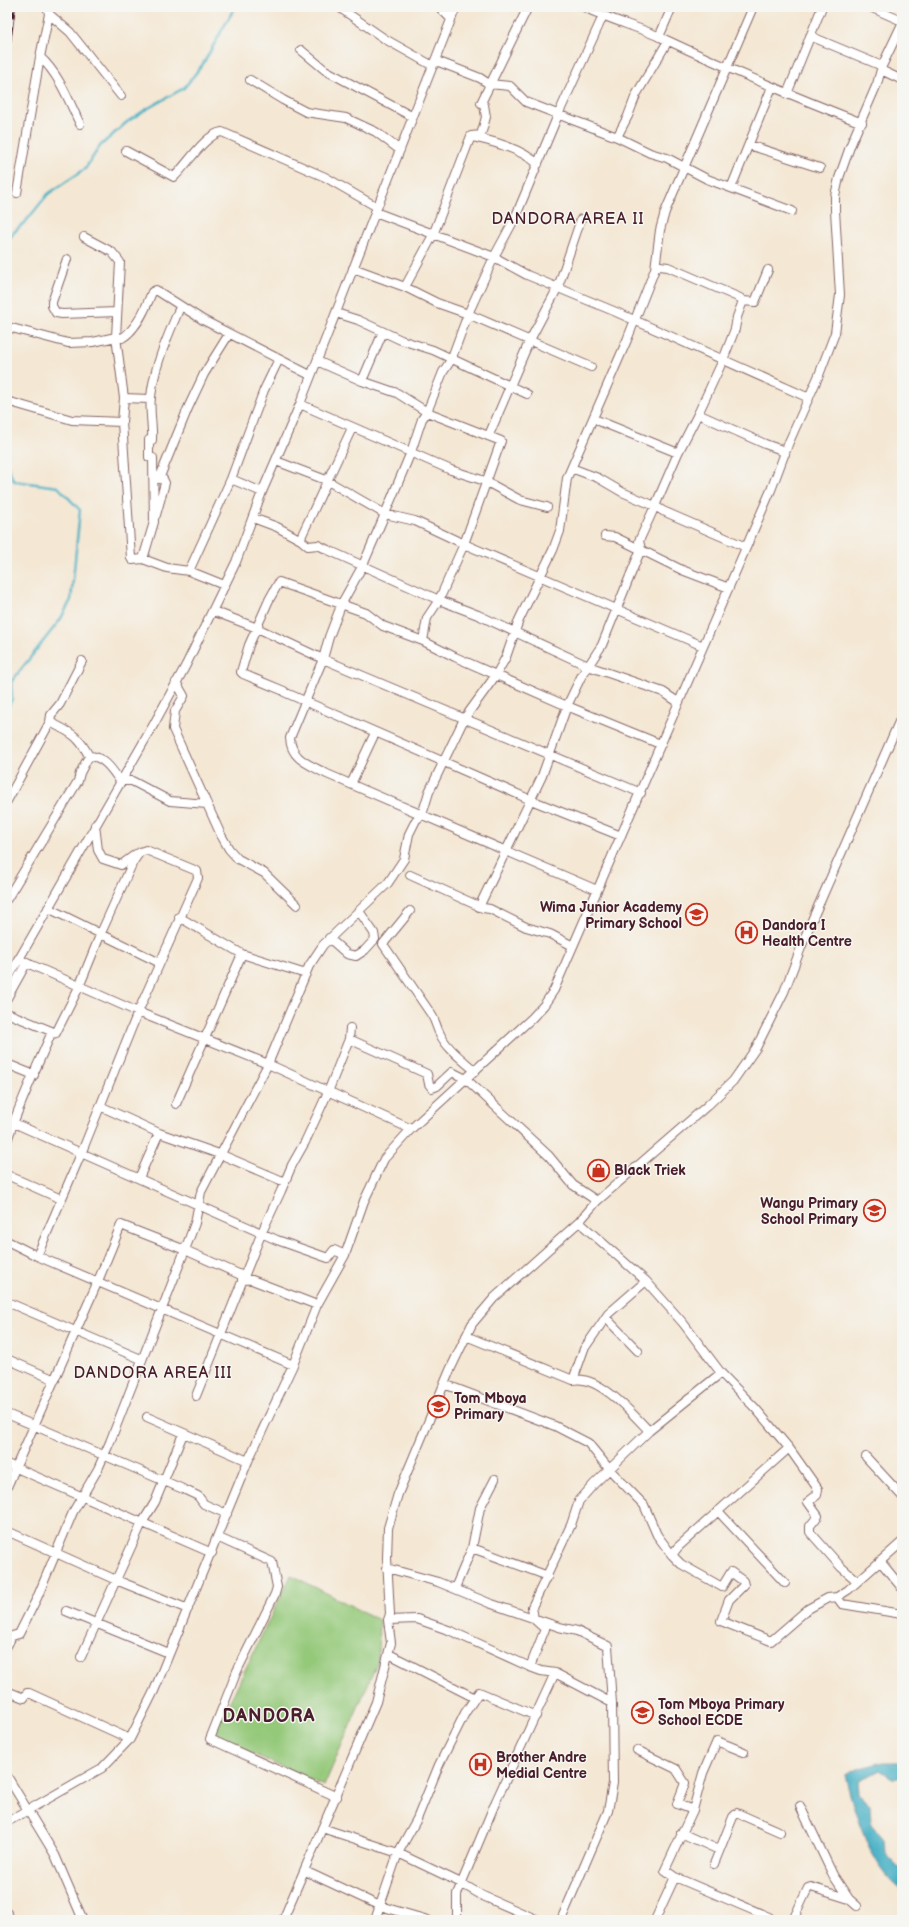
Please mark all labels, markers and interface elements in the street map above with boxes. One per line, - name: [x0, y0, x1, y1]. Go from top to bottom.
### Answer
- district label: DANDORA AREA II: [492, 210, 644, 229]
- place label: Wima Junior Academy Primary School: [540, 899, 683, 932]
- school or university icon: Wima Junior Academy Primary School: [684, 902, 710, 928]
- place label: Dandora I Health Centre: [762, 917, 852, 950]
- hospital icon: Dandora I Health Centre: [734, 920, 760, 946]
- shop icon: Black Triek: [586, 1157, 612, 1183]
- place label: Black Triek: [614, 1162, 686, 1179]
- place label: Wangu Primary School Primary: [760, 1195, 859, 1228]
- school or university icon: Wangu Primary School Primary: [861, 1198, 887, 1224]
- district label: DANDORA AREA III: [74, 1364, 232, 1383]
- place label: Tom Mboya Primary: [454, 1390, 527, 1423]
- school or university icon: Tom Mboya Primary: [426, 1393, 452, 1419]
- place label: Tom Mboya Primary School ECDE: [658, 1696, 785, 1729]
- school or university icon: Tom Mboya Primary School ECDE: [630, 1699, 656, 1725]
- district label: DANDORA: [222, 1706, 316, 1727]
- place label: Brother Andre Medial Centre: [496, 1749, 587, 1782]
- hospital icon: Brother Andre Medial Centre: [467, 1752, 493, 1778]

